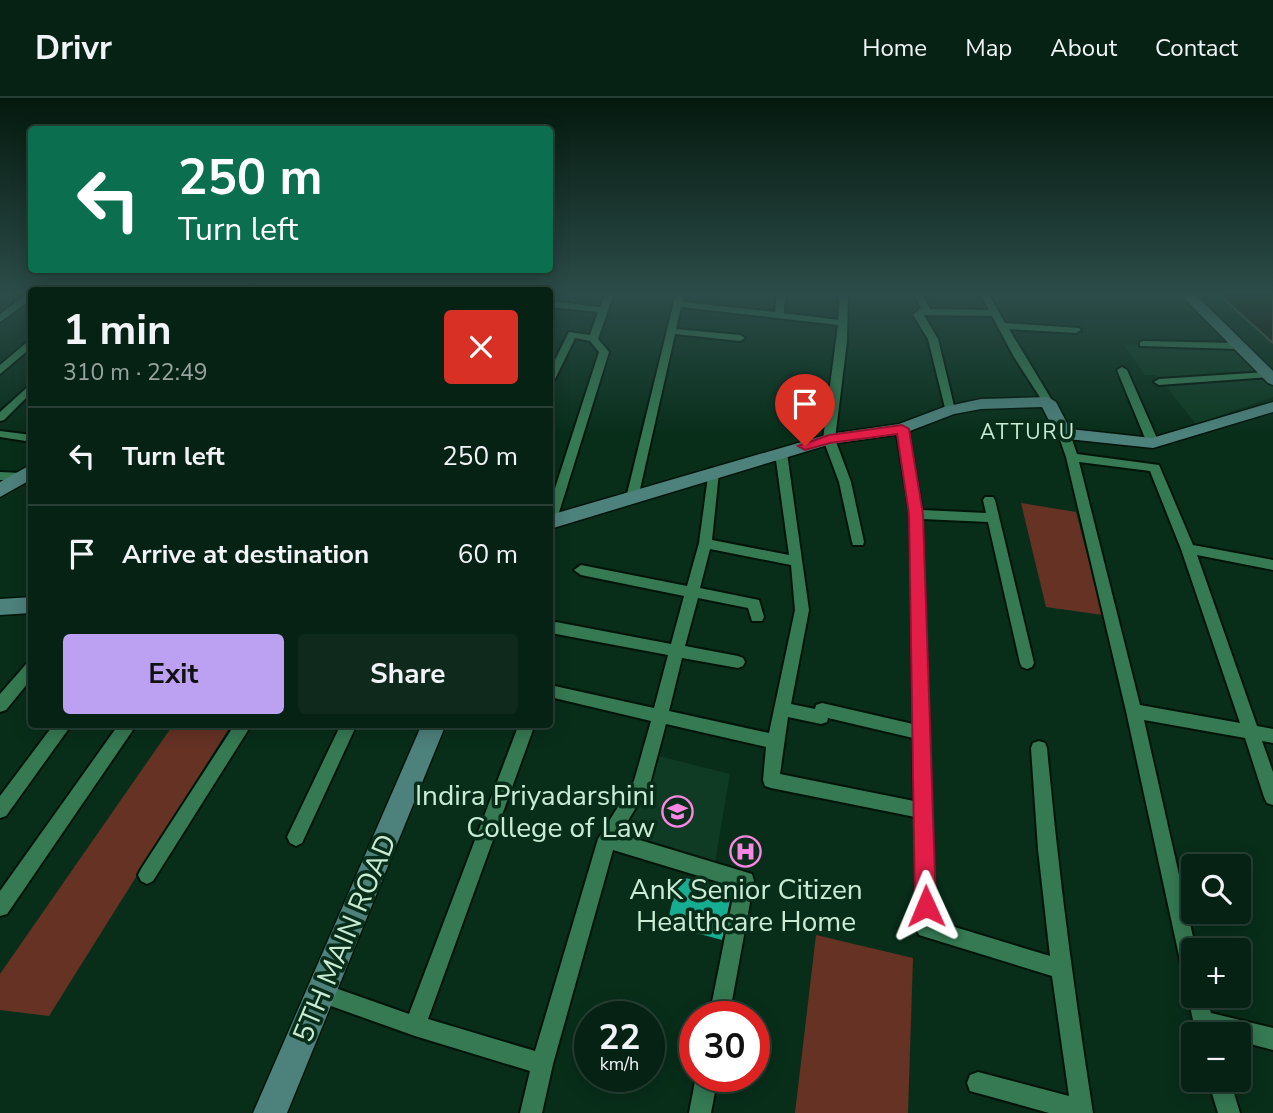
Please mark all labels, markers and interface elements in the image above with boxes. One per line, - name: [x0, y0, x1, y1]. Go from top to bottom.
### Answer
- text: Drivr: [35, 26, 112, 71]
- text: Home: [862, 32, 927, 64]
- text: Map: [965, 32, 1012, 64]
- text: About: [1050, 32, 1117, 64]
- text: Contact: [1155, 32, 1238, 64]
- text: 250 m: [178, 144, 322, 211]
- icon: left: [63, 154, 154, 245]
- text: Turn left: [178, 208, 298, 251]
- text: 1 min: [63, 302, 172, 359]
- button: close: [444, 310, 518, 384]
- text: 310 m · 22:49: [63, 357, 208, 388]
- pin: [775, 374, 835, 446]
- icon: arrive: [786, 385, 824, 423]
- district label: ATTURU: [980, 418, 1076, 446]
- icon: left: [63, 437, 101, 475]
- text: Turn left: [122, 439, 225, 474]
- text: 250 m: [442, 439, 518, 474]
- icon: arrive: [63, 535, 101, 573]
- text: Arrive at destination: [122, 537, 369, 572]
- text: 60 m: [458, 537, 518, 572]
- button: Exit: [63, 634, 284, 714]
- button: Share: [298, 634, 518, 714]
- place label: Indira Priyadarshini College of Law: [415, 777, 655, 847]
- school or university icon: Indira Priyadarshini College of Law: [661, 794, 695, 828]
- street label: 5TH MAIN ROAD: [284, 829, 406, 1048]
- hospital icon: AnK Senior Citizen Healthcare Home: [729, 835, 763, 869]
- map controls: [1181, 854, 1251, 1092]
- button: search: [1181, 854, 1251, 924]
- position arrow: [889, 869, 963, 943]
- place label: AnK Senior Citizen Healthcare Home: [629, 871, 863, 941]
- button: +: [1181, 938, 1251, 1008]
- speed limit sign: 30: [679, 1001, 770, 1092]
- text: 22: [598, 1014, 641, 1061]
- button: −: [1181, 1022, 1251, 1092]
- text: km/h: [600, 1052, 639, 1076]

